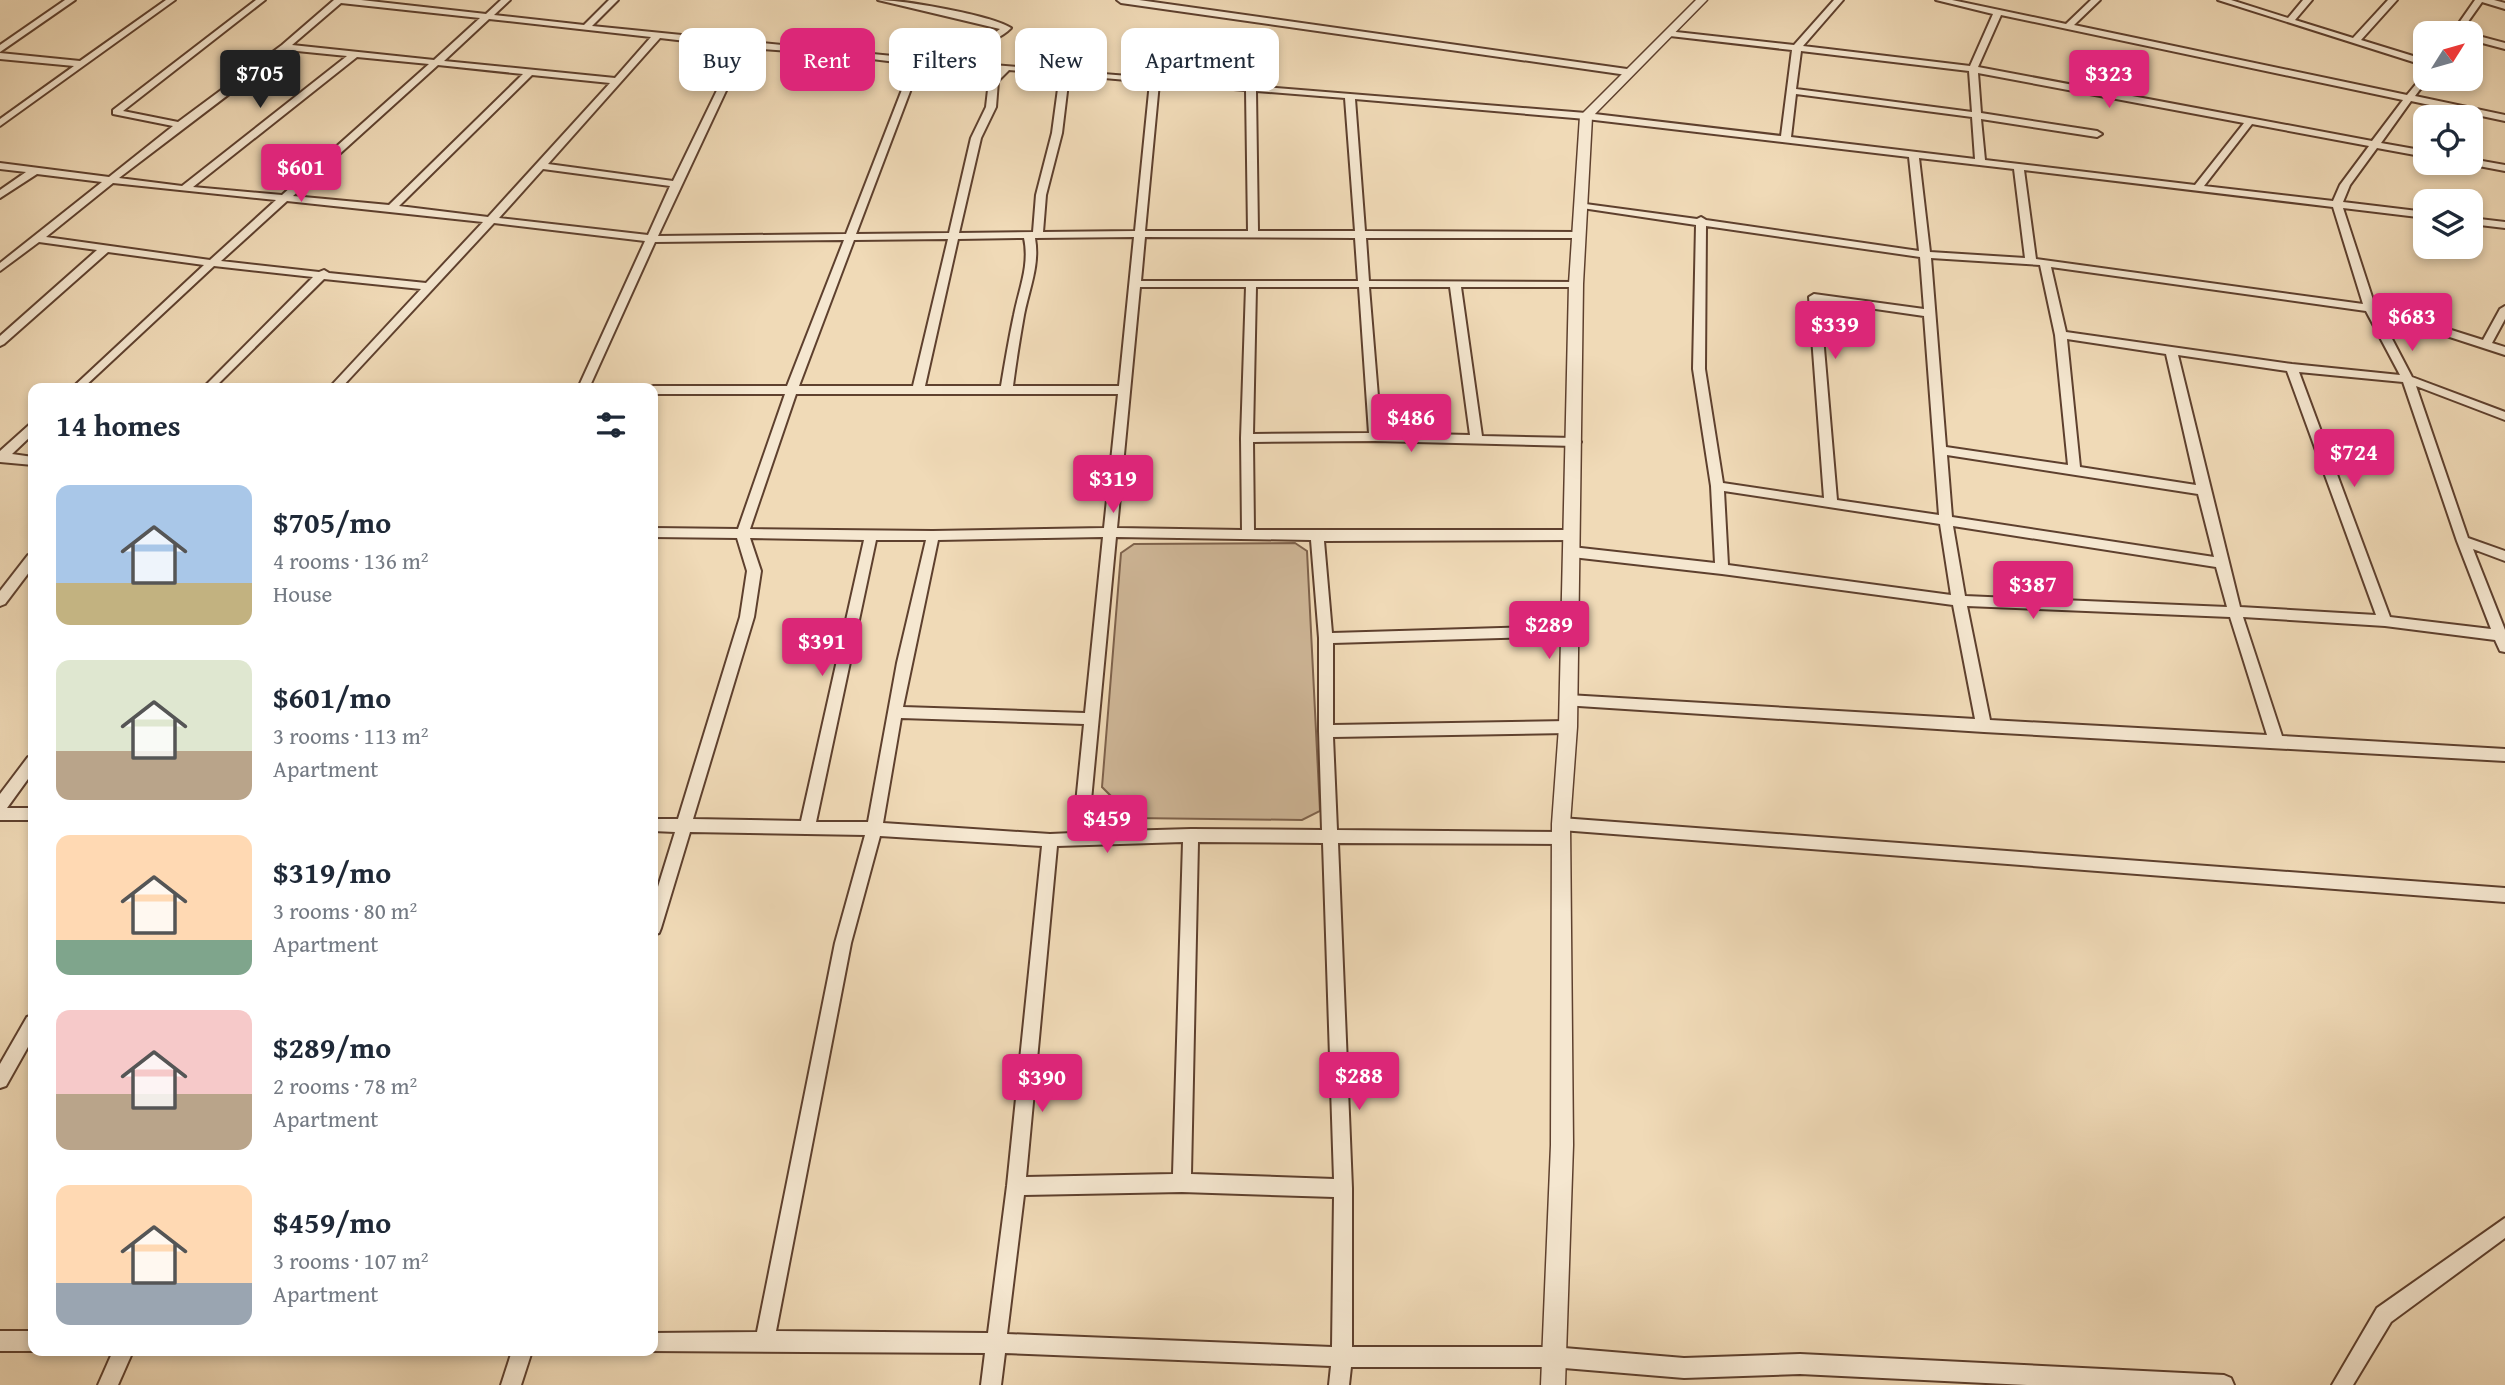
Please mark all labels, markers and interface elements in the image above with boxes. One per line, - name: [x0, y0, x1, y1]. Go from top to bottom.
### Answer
- north arrow: [2413, 21, 2483, 91]
- map controls: [2413, 21, 2483, 259]
- chip: Buy: [679, 28, 766, 91]
- chip: Rent: [780, 28, 875, 91]
- chip: Filters: [889, 28, 1001, 91]
- chip: New: [1015, 28, 1107, 91]
- chip: Apartment: [1121, 28, 1279, 91]
- pin: $705: [219, 50, 301, 110]
- pin: $323: [2068, 50, 2150, 110]
- text: $705: [236, 56, 284, 89]
- text: $323: [2085, 56, 2133, 89]
- button: locate: [2413, 105, 2483, 175]
- pin: $601: [260, 144, 342, 204]
- text: $601: [277, 150, 325, 183]
- button: layers: [2413, 189, 2483, 259]
- pin: $683: [2371, 294, 2453, 353]
- text: $683: [2388, 299, 2436, 332]
- pin: $339: [1794, 302, 1876, 361]
- text: $339: [1811, 307, 1859, 340]
- pin: $486: [1370, 394, 1452, 454]
- text: $486: [1387, 400, 1435, 433]
- text: 14 homes: [56, 403, 181, 447]
- icon: filters: [592, 406, 630, 444]
- pin: $724: [2313, 430, 2395, 489]
- text: $724: [2330, 435, 2378, 468]
- pin: $319: [1072, 456, 1154, 515]
- text: $319: [1089, 461, 1137, 494]
- text: $705/mo: [273, 500, 391, 544]
- icon: home: [112, 513, 196, 597]
- text: 4 rooms · 136 m²: [273, 544, 428, 577]
- pin: $387: [1992, 562, 2074, 621]
- text: $387: [2009, 567, 2057, 600]
- text: House: [273, 577, 332, 610]
- pin: $289: [1508, 602, 1590, 661]
- text: $289: [1525, 607, 1573, 640]
- pin: $391: [781, 618, 863, 678]
- text: $391: [798, 624, 846, 657]
- text: $601/mo: [273, 675, 391, 719]
- icon: home: [112, 688, 196, 772]
- text: 3 rooms · 113 m²: [273, 719, 428, 752]
- text: Apartment: [273, 752, 378, 785]
- pin: $459: [1066, 796, 1148, 855]
- text: $459: [1083, 801, 1131, 834]
- text: $319/mo: [273, 850, 391, 894]
- icon: home: [112, 863, 196, 947]
- text: 3 rooms · 80 m²: [273, 894, 417, 927]
- text: Apartment: [273, 927, 378, 960]
- text: $289/mo: [273, 1025, 391, 1069]
- icon: home: [112, 1038, 196, 1122]
- pin: $288: [1318, 1052, 1400, 1112]
- pin: $390: [1001, 1054, 1083, 1114]
- text: $288: [1335, 1058, 1383, 1091]
- text: $390: [1018, 1060, 1066, 1093]
- text: 2 rooms · 78 m²: [273, 1069, 417, 1102]
- text: Apartment: [273, 1102, 378, 1135]
- text: $459/mo: [273, 1200, 391, 1244]
- icon: home: [112, 1213, 196, 1297]
- text: 3 rooms · 107 m²: [273, 1244, 428, 1277]
- text: Apartment: [273, 1277, 378, 1310]

